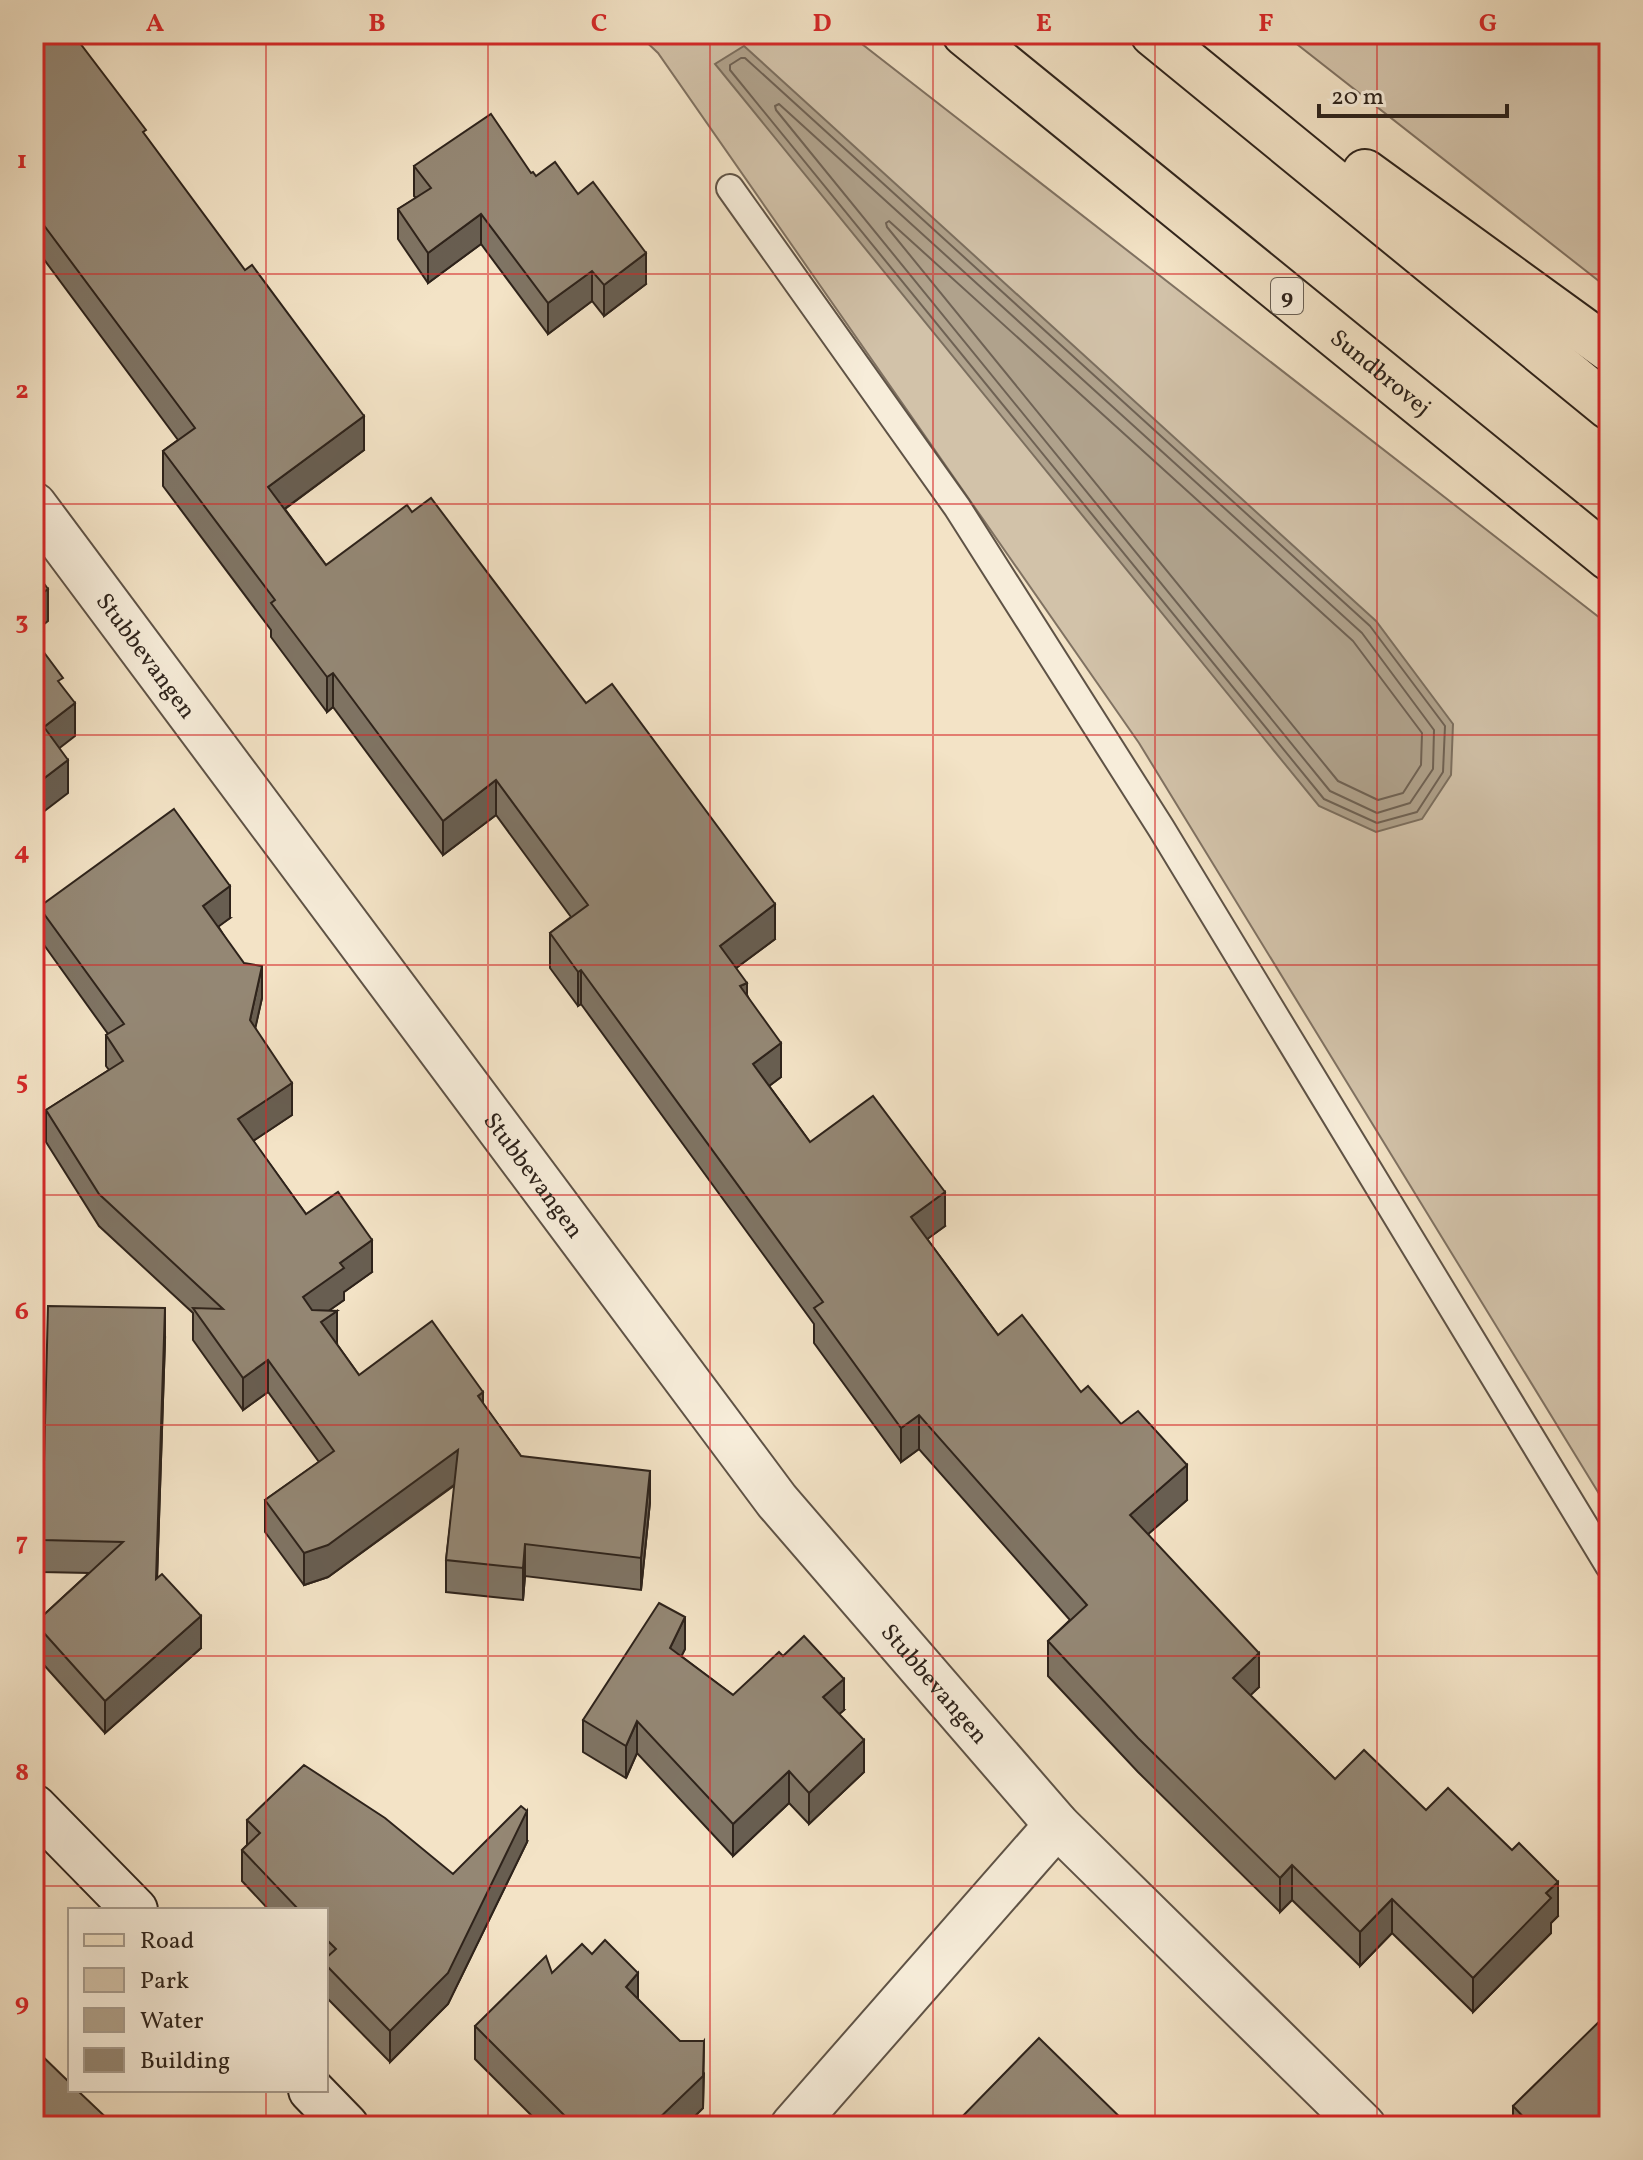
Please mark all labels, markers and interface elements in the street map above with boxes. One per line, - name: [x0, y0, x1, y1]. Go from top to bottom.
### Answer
- text: A: [146, 6, 165, 42]
- text: B: [368, 6, 386, 42]
- text: C: [591, 6, 607, 42]
- text: D: [812, 6, 832, 42]
- text: E: [1036, 6, 1052, 42]
- text: F: [1258, 6, 1274, 42]
- text: G: [1479, 6, 1497, 42]
- scale bar: [1319, 68, 1507, 118]
- text: 20 m: [1331, 81, 1384, 115]
- text: 1: [17, 143, 27, 179]
- road number: 9: [1271, 278, 1303, 314]
- street label: Sundbrovej: [1322, 322, 1437, 425]
- text: 2: [15, 373, 29, 409]
- street label: Stubbevangen: [87, 587, 203, 727]
- text: 3: [15, 604, 29, 640]
- text: 4: [14, 834, 30, 870]
- text: 5: [16, 1064, 28, 1100]
- street label: Stubbevangen: [474, 1106, 591, 1246]
- text: 6: [15, 1294, 29, 1330]
- text: 7: [16, 1525, 28, 1561]
- street label: Stubbevangen: [872, 1617, 995, 1753]
- text: 8: [15, 1755, 29, 1791]
- legend: [68, 1908, 328, 2092]
- text: Road: [140, 1925, 194, 1959]
- text: Park: [140, 1965, 189, 1999]
- text: 9: [15, 1985, 29, 2021]
- text: Water: [140, 2005, 204, 2039]
- text: Building: [140, 2045, 230, 2079]

